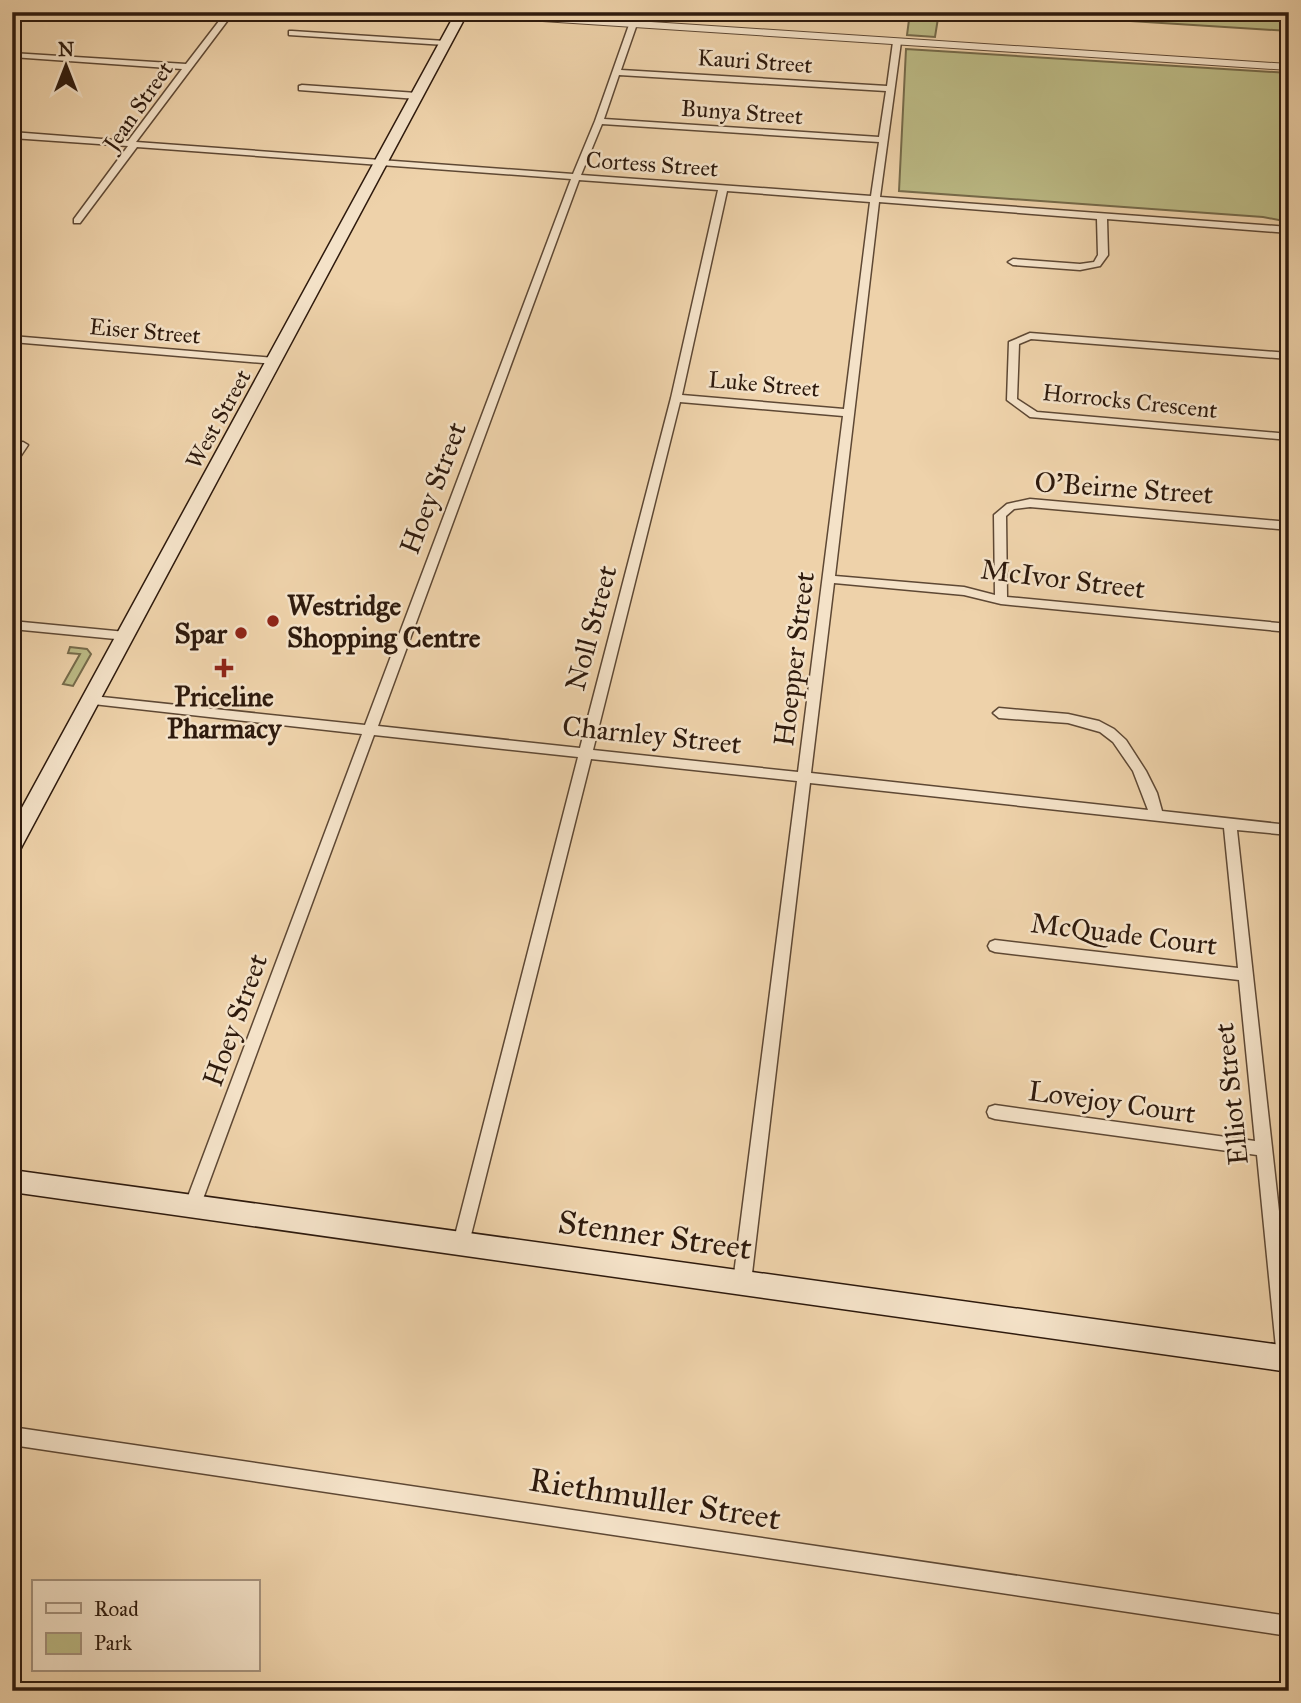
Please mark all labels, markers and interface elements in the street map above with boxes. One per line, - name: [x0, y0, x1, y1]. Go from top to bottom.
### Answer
- north arrow: [32, 32, 102, 102]
- text: N: [58, 38, 74, 61]
- street label: Kauri Street: [696, 43, 814, 79]
- street label: Jean Street: [95, 56, 179, 159]
- street label: Bunya Street: [680, 94, 804, 130]
- street label: Cortess Street: [585, 145, 719, 183]
- street label: Eiser Street: [88, 312, 202, 350]
- street label: West Street: [179, 364, 257, 474]
- street label: Luke Street: [707, 365, 821, 403]
- street label: Horrocks Crescent: [1041, 378, 1219, 424]
- street label: Hoey Street: [392, 417, 474, 559]
- street label: O'Beirne Street: [1033, 464, 1215, 512]
- street label: McIvor Street: [979, 552, 1147, 606]
- street label: Noll Street: [558, 561, 625, 694]
- street label: Hoepper Street: [766, 570, 822, 748]
- place label: Westridge Shopping Centre: [287, 588, 481, 655]
- marker: Westridge Shopping Centre: [265, 613, 281, 629]
- place label: Spar: [175, 616, 227, 651]
- marker: Spar: [233, 625, 249, 641]
- marker: Priceline Pharmacy: [216, 660, 232, 676]
- place label: Priceline Pharmacy: [167, 679, 282, 746]
- street label: Charnley Street: [561, 708, 743, 762]
- street label: McQuade Court: [1029, 905, 1219, 963]
- street label: Hoey Street: [195, 949, 275, 1091]
- street label: Elliot Street: [1206, 1021, 1256, 1167]
- street label: Lovejoy Court: [1026, 1073, 1198, 1131]
- street label: Stenner Street: [556, 1202, 755, 1268]
- street label: Riethmuller Street: [526, 1459, 784, 1539]
- legend: [32, 1580, 259, 1672]
- text: Road: [94, 1596, 139, 1622]
- text: Park: [94, 1630, 132, 1656]

